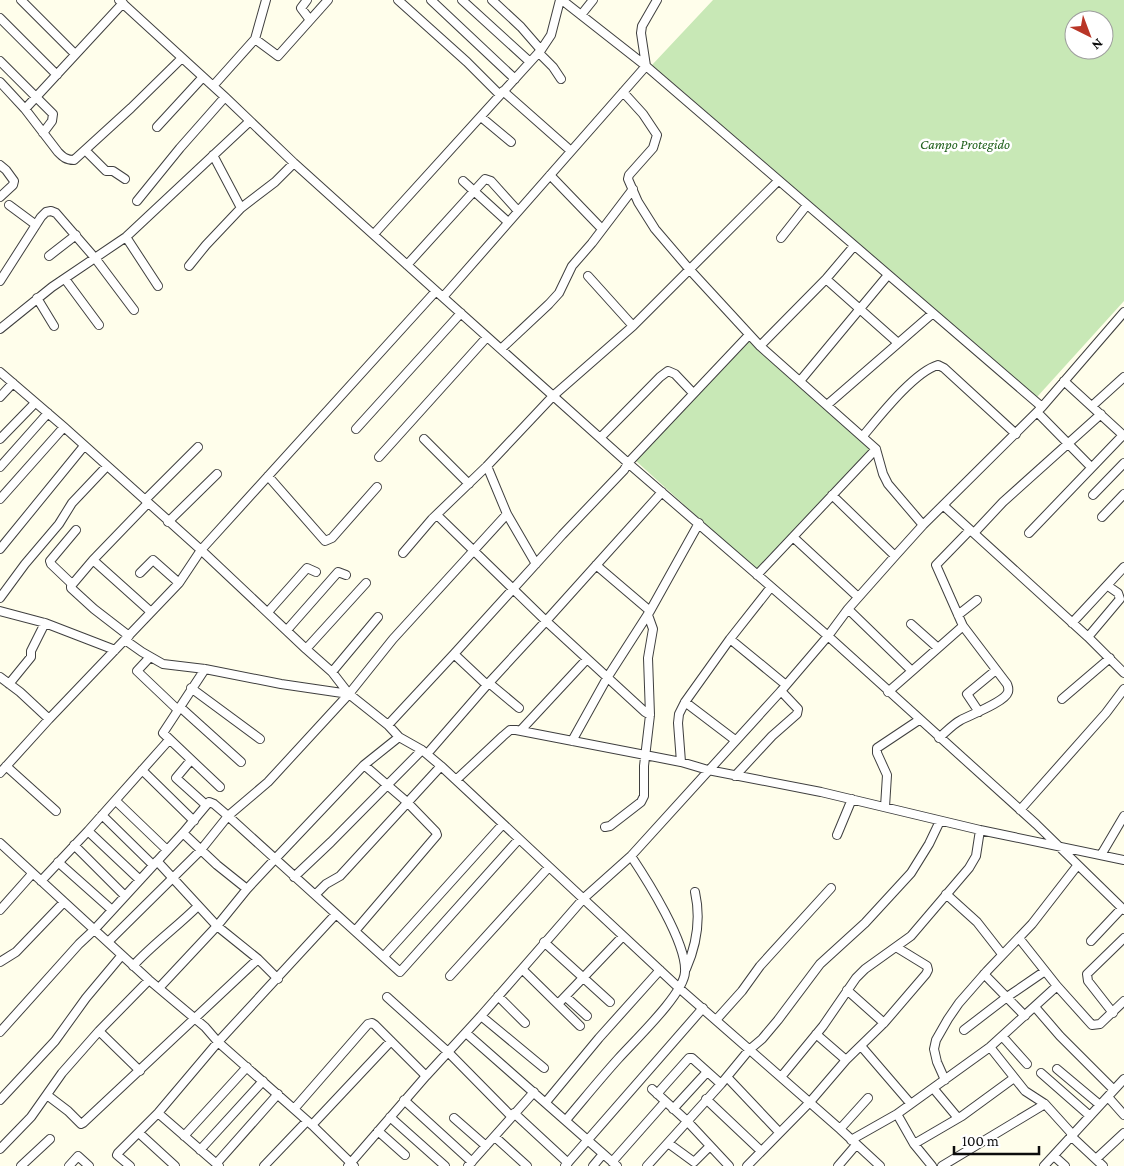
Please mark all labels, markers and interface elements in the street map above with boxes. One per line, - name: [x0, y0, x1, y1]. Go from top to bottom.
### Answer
- north arrow: [1064, 10, 1114, 60]
- text: N: [1088, 36, 1107, 54]
- park label: Campo Protegido: [920, 136, 1010, 152]
- scale bar: [954, 1124, 1039, 1156]
- text: 100 m: [962, 1133, 999, 1149]

